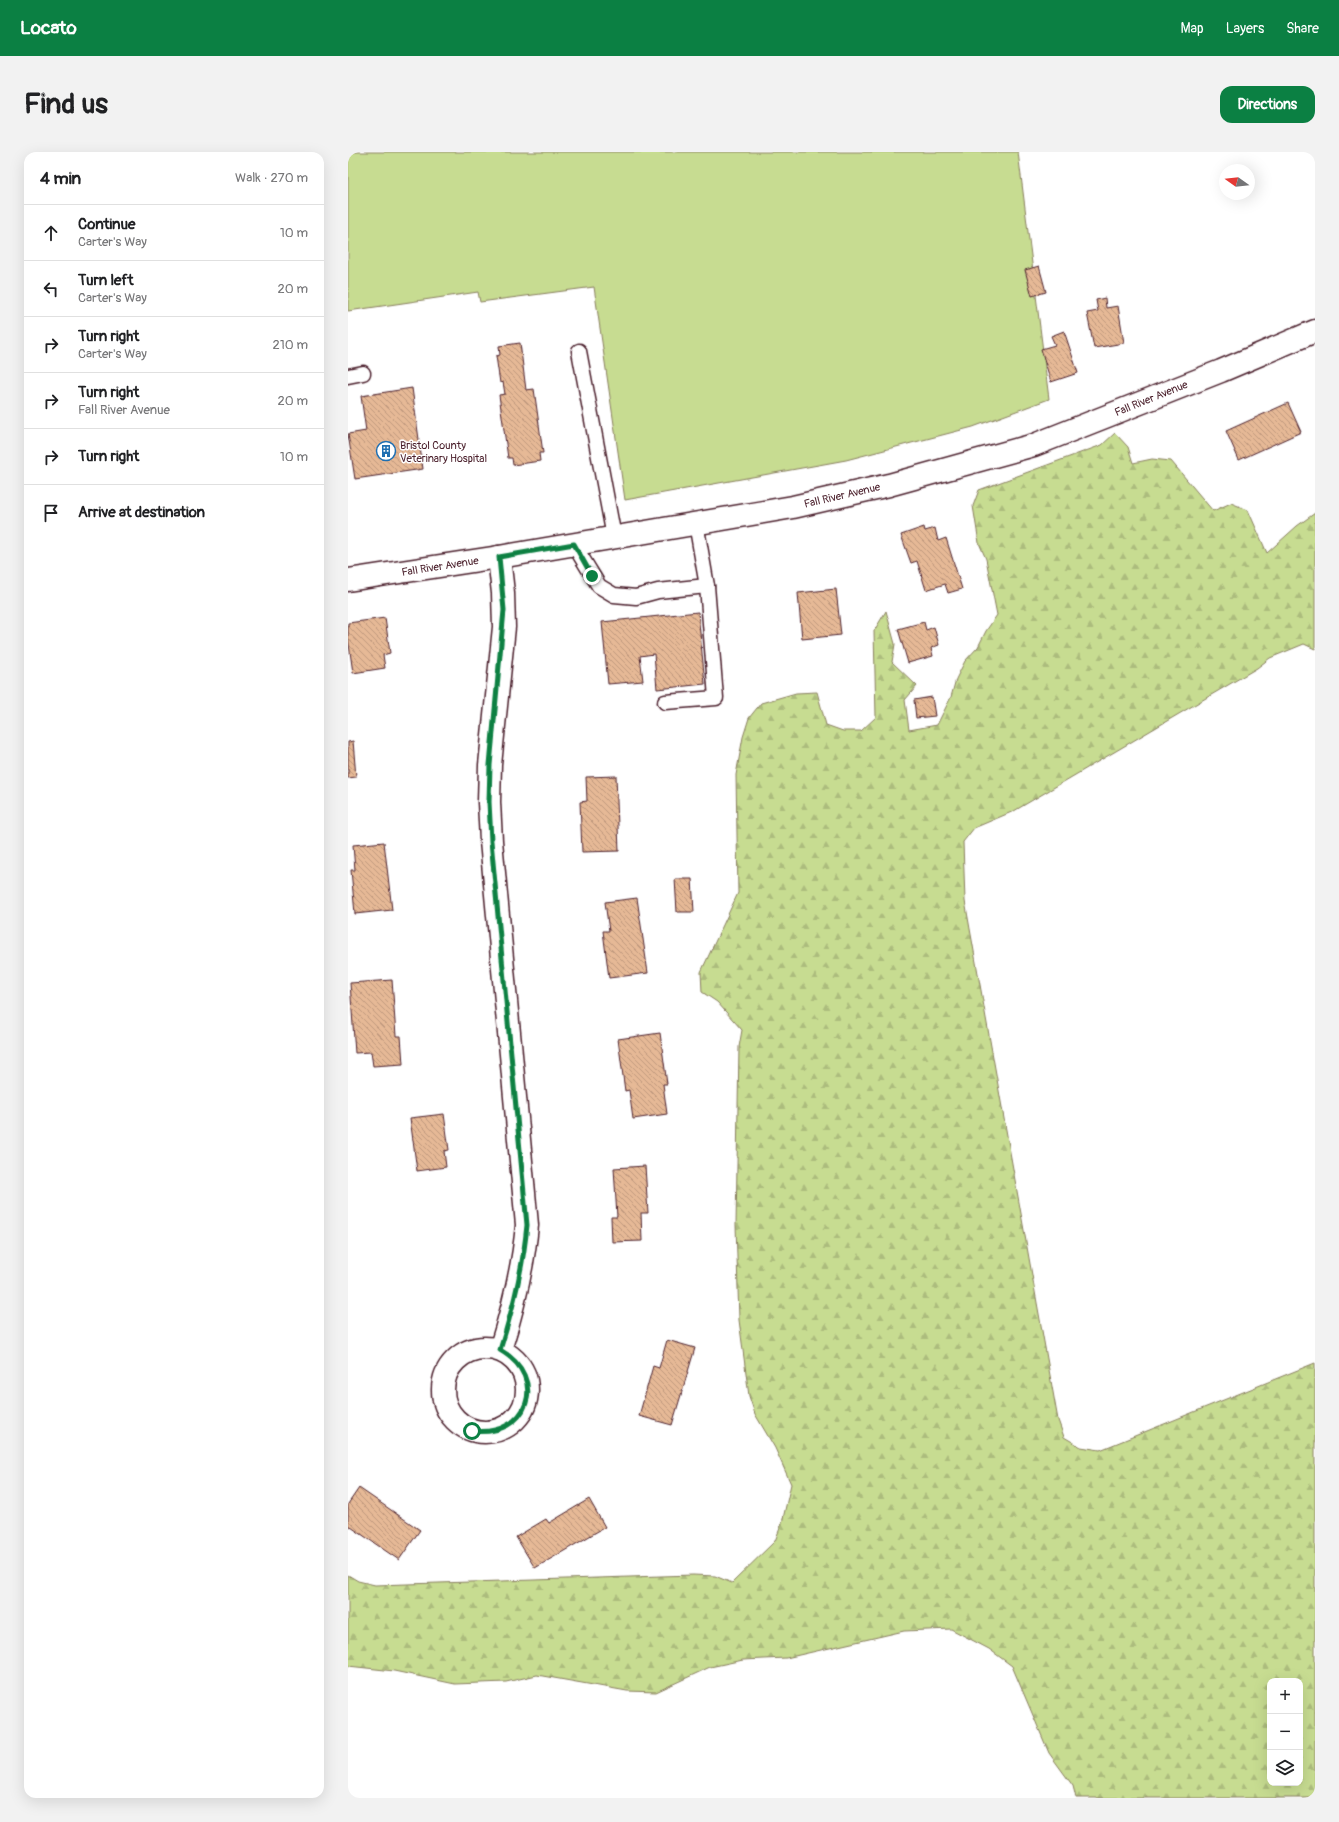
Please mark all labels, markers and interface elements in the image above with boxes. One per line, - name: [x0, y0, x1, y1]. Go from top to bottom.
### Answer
- text: Locato: [20, 16, 77, 40]
- text: Map: [1181, 20, 1204, 37]
- text: Layers: [1226, 20, 1264, 37]
- text: Share: [1286, 20, 1319, 37]
- button: Directions: [1220, 86, 1315, 123]
- text: Find us: [24, 87, 108, 122]
- north arrow: [1219, 164, 1255, 200]
- text: 4 min: [40, 168, 81, 189]
- text: Walk · 270 m: [235, 170, 308, 186]
- text: Continue: [78, 215, 136, 234]
- icon: ahead: [40, 222, 62, 244]
- text: 10 m: [280, 225, 308, 241]
- text: Carter's Way: [78, 234, 147, 250]
- text: Turn left: [78, 271, 134, 290]
- icon: left: [40, 278, 62, 300]
- text: 20 m: [277, 281, 308, 297]
- text: Carter's Way: [78, 290, 147, 306]
- text: Turn right: [78, 327, 139, 346]
- icon: right: [40, 334, 62, 356]
- text: 210 m: [272, 337, 308, 353]
- text: Carter's Way: [78, 346, 147, 362]
- street label: Fall River Avenue: [1113, 378, 1190, 419]
- text: Turn right: [78, 383, 139, 402]
- icon: right: [40, 390, 62, 412]
- text: 20 m: [277, 393, 308, 409]
- text: Fall River Avenue: [78, 402, 170, 418]
- place label: Bristol County Veterinary Hospital: [400, 439, 487, 465]
- building icon: Bristol County Veterinary Hospital: [375, 440, 397, 462]
- icon: right: [40, 446, 62, 468]
- text: Turn right: [78, 447, 139, 466]
- text: 10 m: [280, 449, 308, 465]
- street label: Fall River Avenue: [803, 480, 882, 511]
- icon: arrive: [40, 502, 62, 524]
- text: Arrive at destination: [78, 503, 205, 522]
- street label: Fall River Avenue: [401, 554, 480, 579]
- route end: [583, 567, 601, 585]
- route start: [463, 1422, 481, 1440]
- map controls: [1267, 1678, 1303, 1786]
- button: +: [1267, 1678, 1303, 1714]
- button: −: [1267, 1714, 1303, 1750]
- button: layers: [1267, 1750, 1303, 1786]

